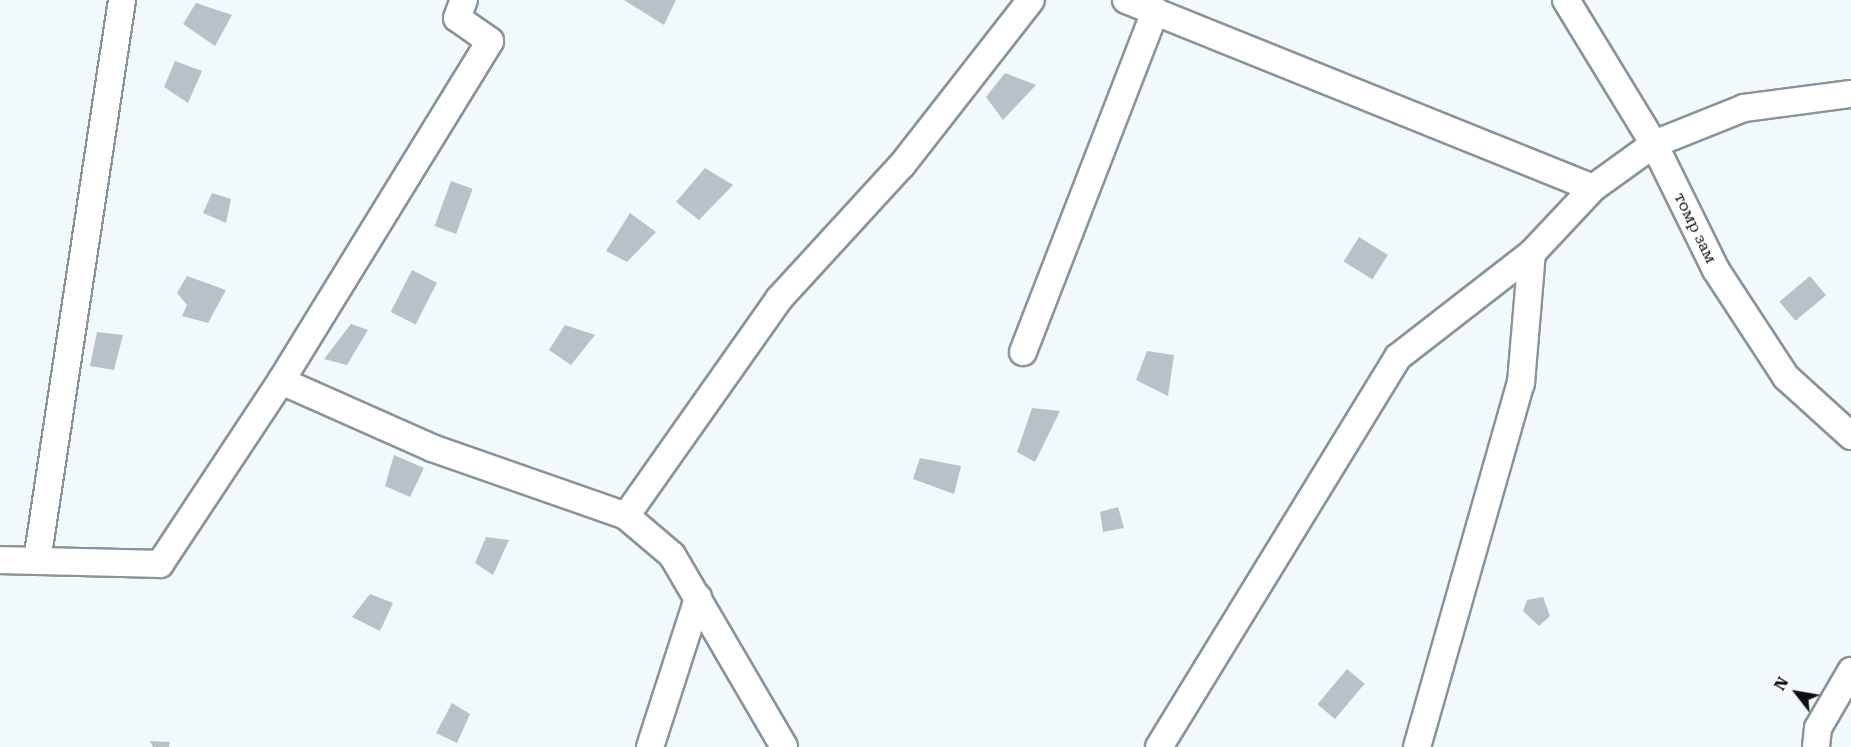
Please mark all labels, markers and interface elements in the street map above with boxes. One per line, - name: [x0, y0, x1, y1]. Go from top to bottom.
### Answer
- street label: томр зам: [1670, 190, 1720, 266]
- north arrow: [1767, 663, 1827, 723]
- text: N: [1770, 673, 1792, 694]

